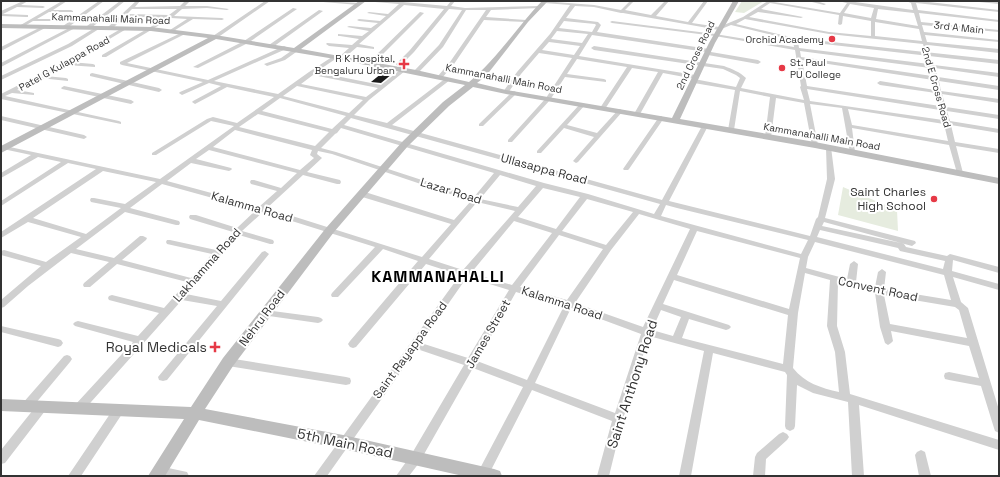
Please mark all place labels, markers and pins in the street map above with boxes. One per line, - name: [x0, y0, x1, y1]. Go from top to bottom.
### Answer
- place label: Orchid Academy: [745, 33, 824, 46]
- marker: Orchid Academy: [827, 34, 837, 44]
- place label: R K Hospital, Bengaluru Urban: [314, 52, 395, 77]
- place label: St. Paul PU College: [790, 56, 841, 81]
- marker: R K Hospital, Bengaluru Urban: [398, 58, 410, 70]
- marker: St. Paul PU College: [777, 63, 787, 73]
- place label: Saint Charles High School: [850, 184, 926, 214]
- marker: Saint Charles High School: [929, 194, 939, 204]
- place label: Royal Medicals: [106, 338, 207, 356]
- marker: Royal Medicals: [210, 342, 220, 352]

